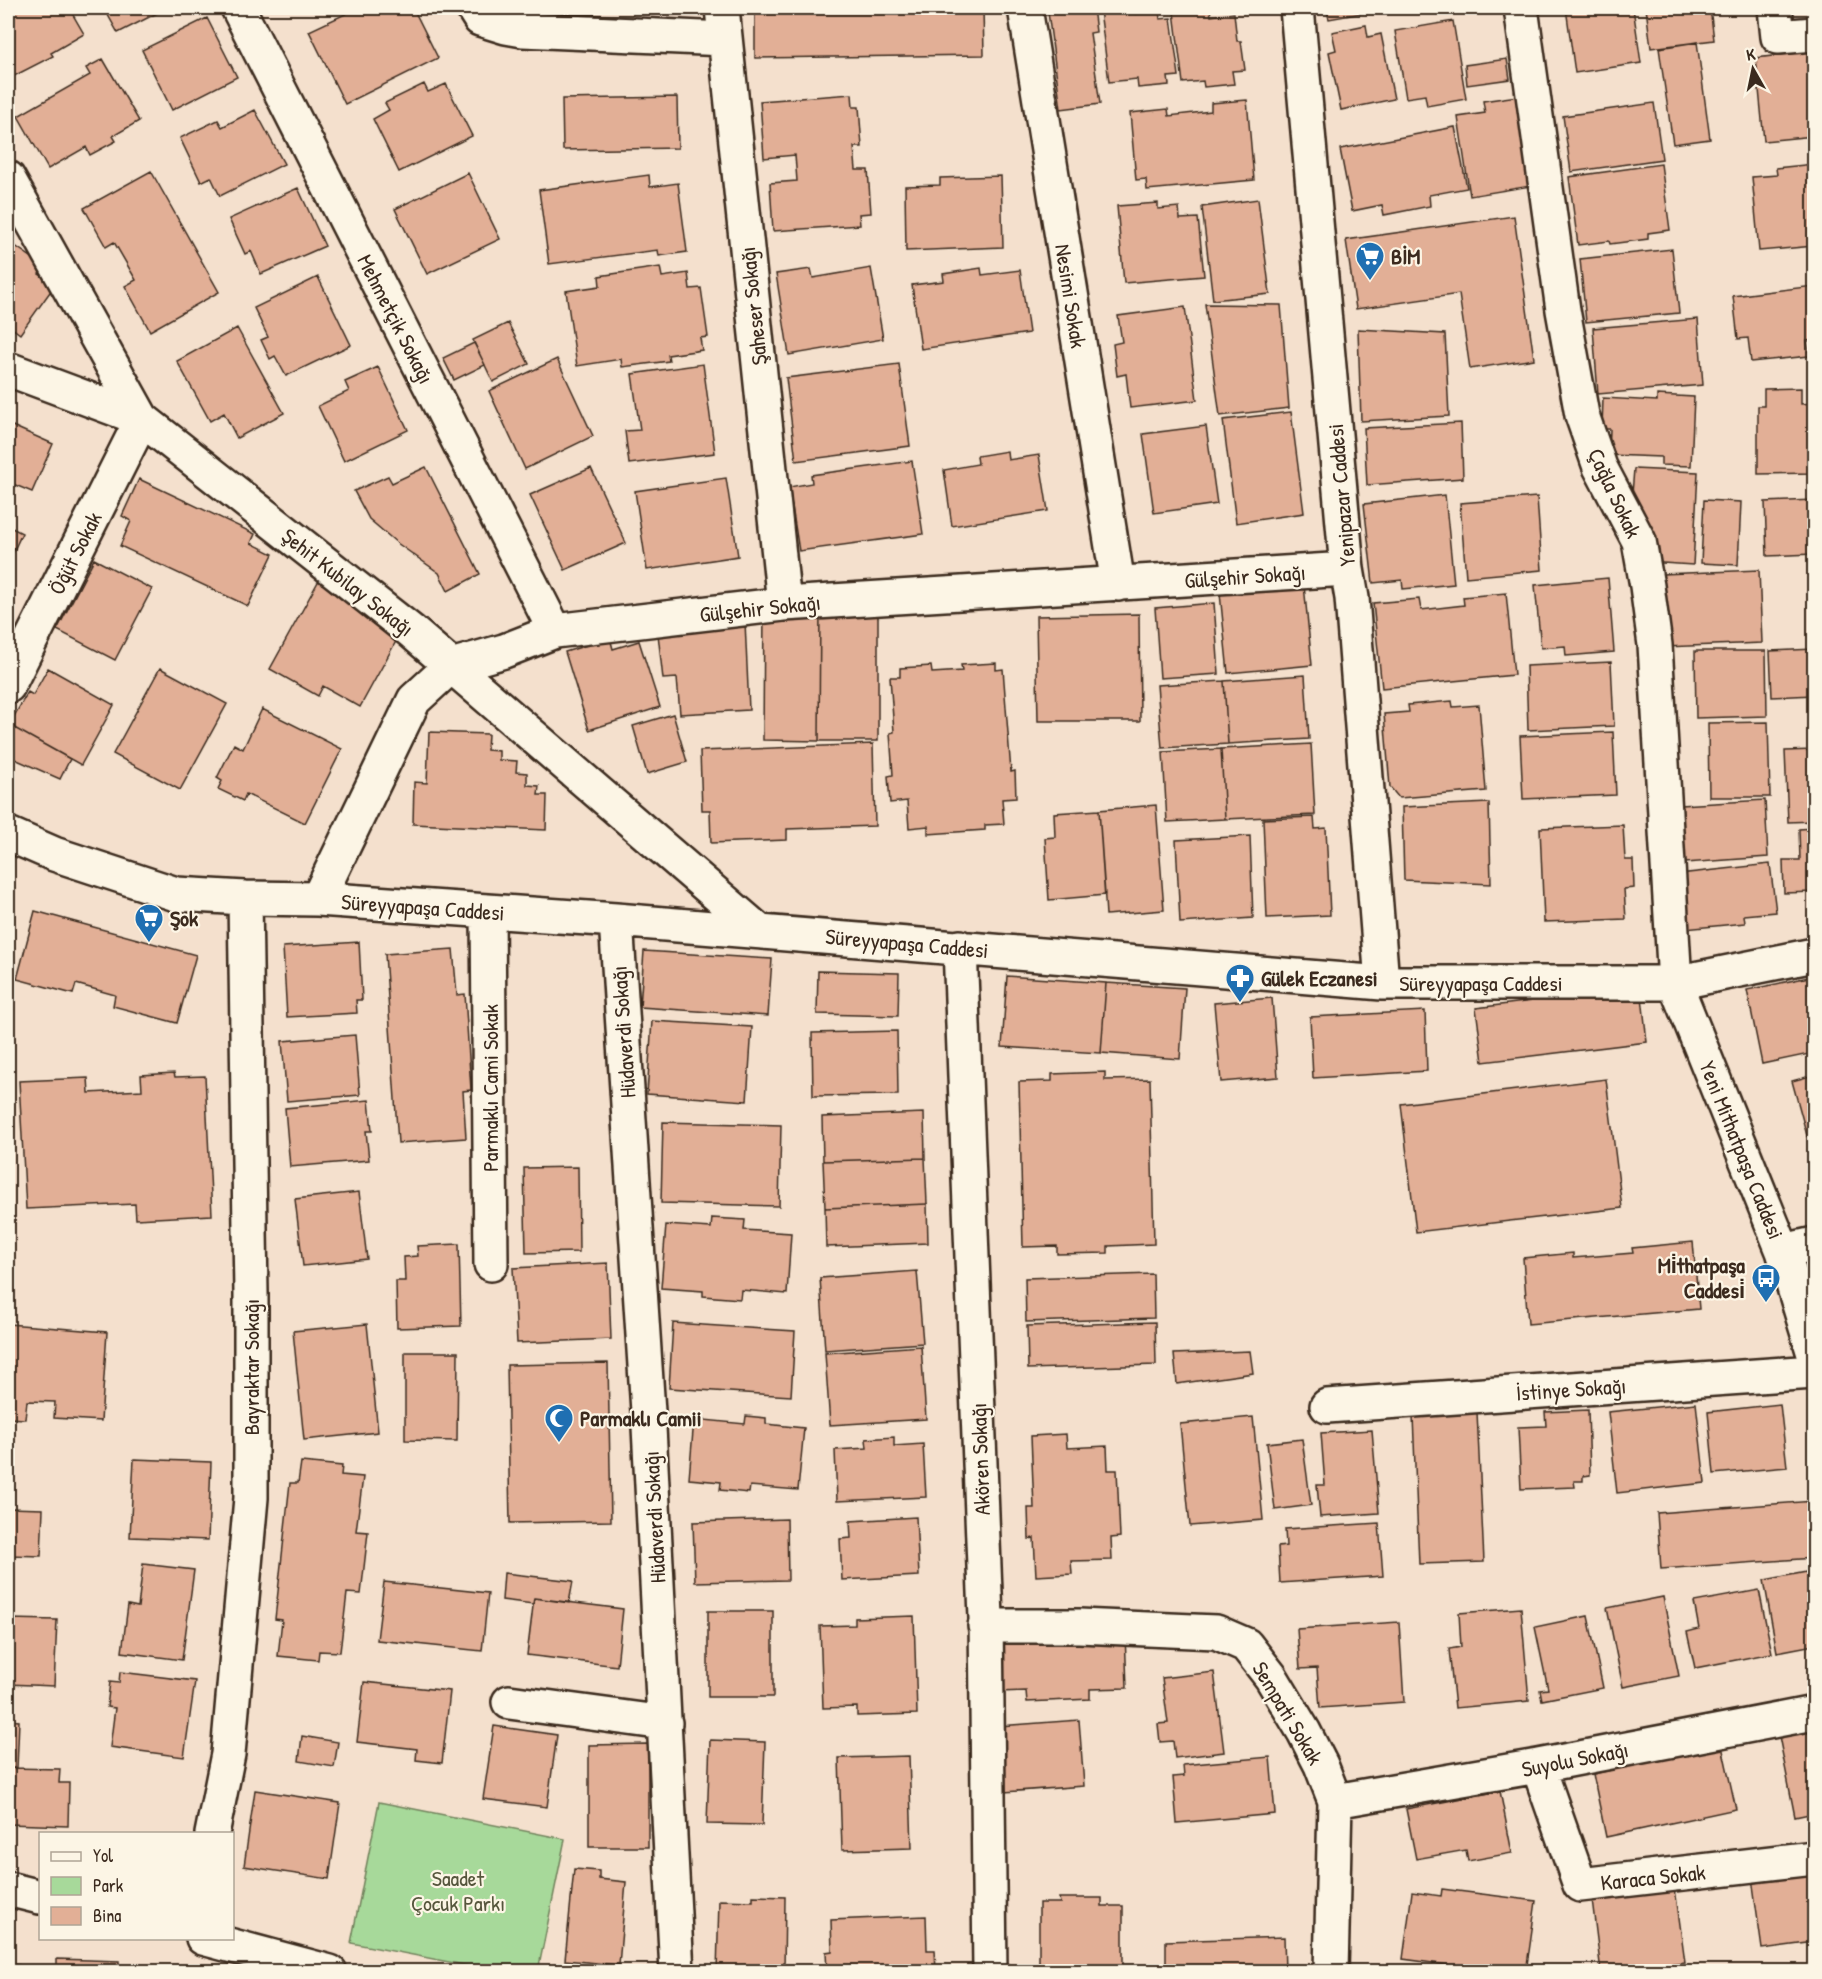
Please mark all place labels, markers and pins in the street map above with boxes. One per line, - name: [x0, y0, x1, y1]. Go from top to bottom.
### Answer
- supermarket icon: BİM: [1354, 240, 1386, 282]
- place label: BİM: [1391, 241, 1420, 271]
- supermarket icon: Şok: [133, 902, 165, 944]
- place label: Şok: [170, 903, 199, 933]
- pharmacy icon: Gülek Eczanesi: [1224, 962, 1256, 1004]
- place label: Gülek Eczanesi: [1261, 963, 1378, 993]
- place label: Mi̇thatpaşa Caddesi̇: [1658, 1250, 1745, 1305]
- bus stop icon: Mi̇thatpaşa Caddesi̇: [1750, 1262, 1782, 1304]
- mosque icon: Parmaklı Camii: [543, 1402, 575, 1444]
- place label: Parmaklı Camii: [580, 1403, 702, 1433]

